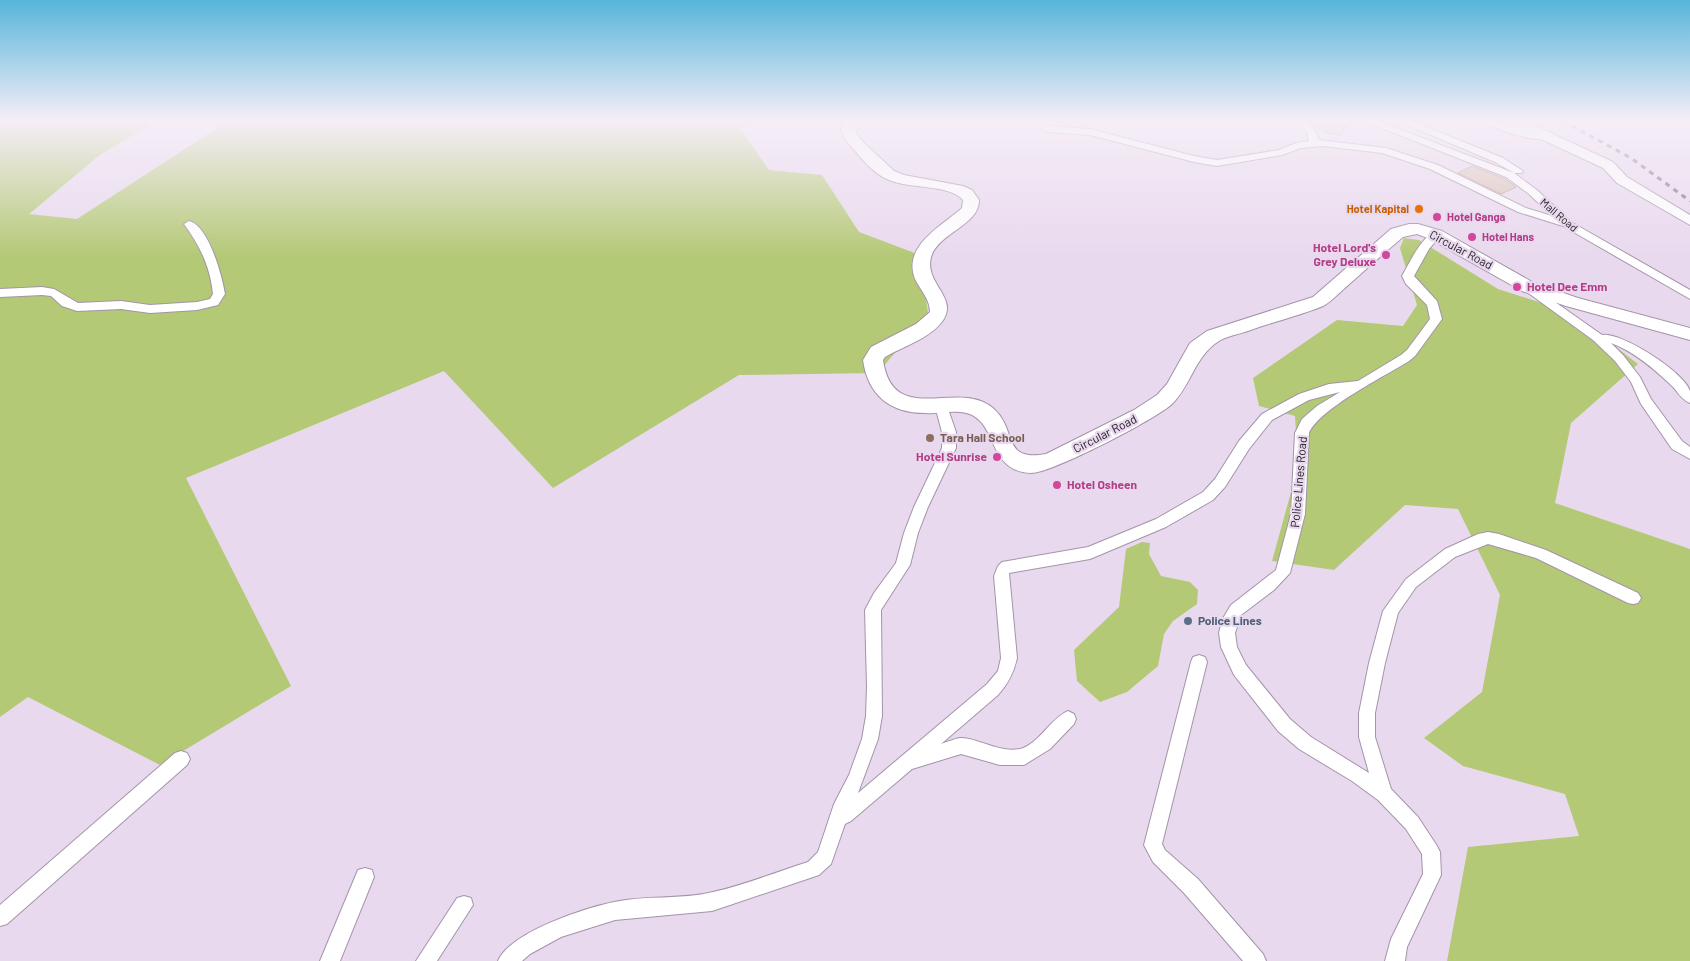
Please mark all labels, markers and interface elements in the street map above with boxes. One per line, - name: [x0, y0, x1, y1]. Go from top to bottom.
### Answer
- street label: Mall Road: [1538, 195, 1581, 234]
- place label: Hotel Kapital: [1347, 202, 1409, 215]
- marker: Hotel Kapital: [1413, 203, 1425, 215]
- place label: Hotel Ganga: [1447, 210, 1506, 223]
- marker: Hotel Ganga: [1431, 211, 1443, 223]
- street label: Circular Road: [1427, 227, 1495, 272]
- place label: Hotel Hans: [1482, 230, 1535, 243]
- marker: Hotel Hans: [1466, 231, 1478, 243]
- place label: Hotel Lord's Grey Deluxe: [1313, 240, 1376, 268]
- marker: Hotel Lord's Grey Deluxe: [1380, 249, 1392, 261]
- place label: Hotel Dee Emm: [1527, 279, 1607, 293]
- marker: Hotel Dee Emm: [1511, 281, 1523, 293]
- street label: Circular Road: [1070, 411, 1139, 455]
- place label: Tara Hall School: [940, 430, 1025, 444]
- marker: Tara Hall School: [924, 432, 936, 444]
- street label: Police Lines Road: [1287, 436, 1309, 528]
- place label: Hotel Sunrise: [916, 449, 987, 463]
- marker: Hotel Sunrise: [991, 451, 1003, 463]
- place label: Hotel Osheen: [1067, 477, 1137, 491]
- marker: Hotel Osheen: [1051, 479, 1063, 491]
- place label: Police Lines: [1198, 613, 1262, 627]
- marker: Police Lines: [1182, 615, 1194, 627]

